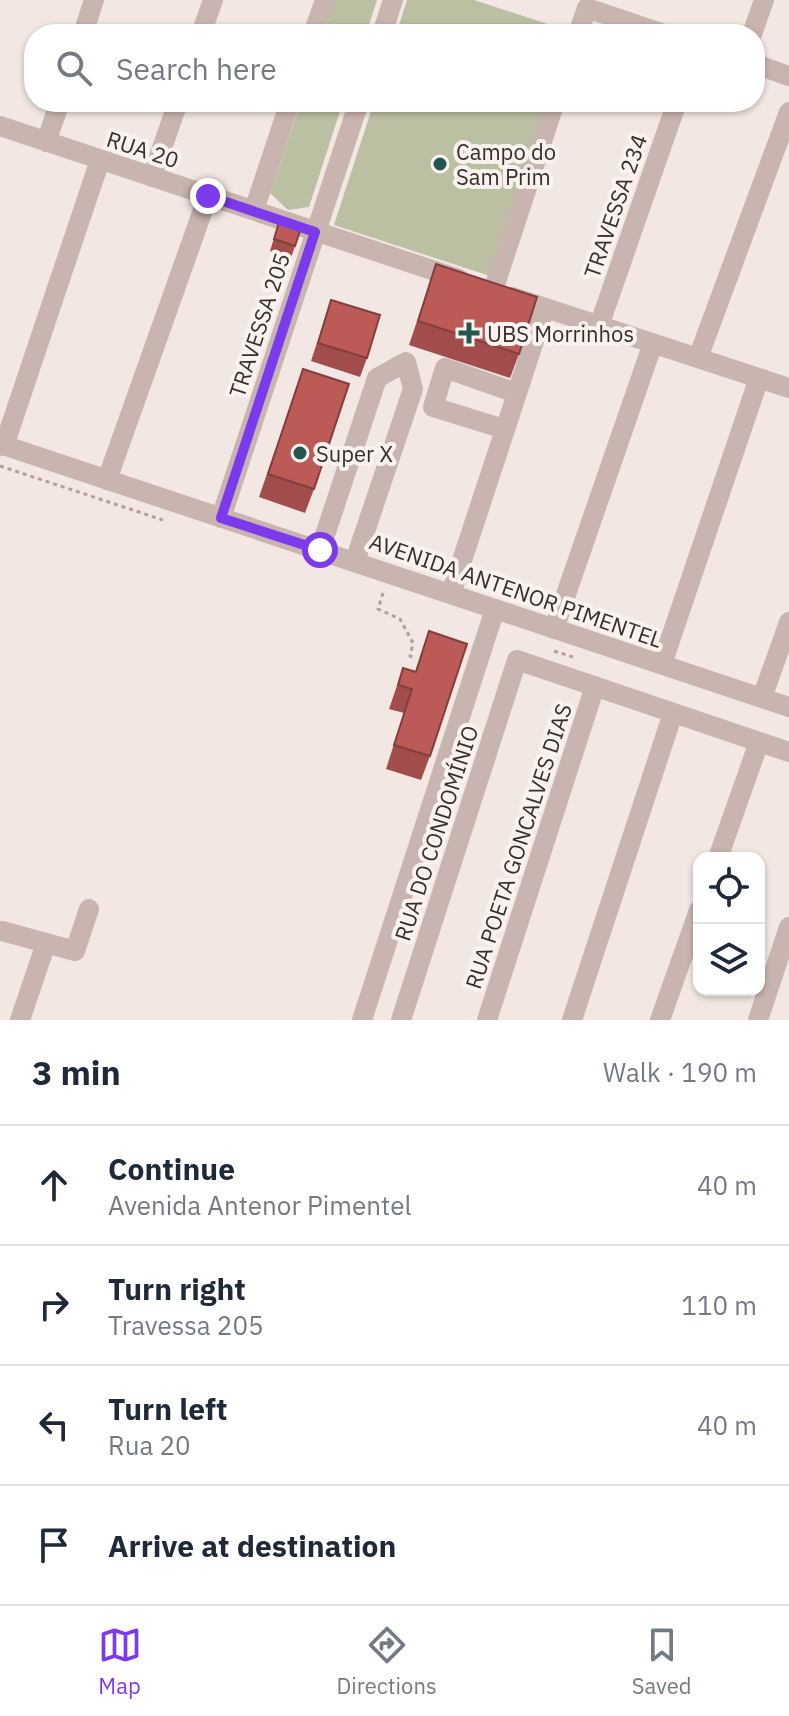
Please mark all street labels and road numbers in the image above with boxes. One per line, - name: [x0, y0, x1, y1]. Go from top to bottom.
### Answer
- street label: RUA 20: [103, 124, 183, 174]
- street label: TRAVESSA 234: [577, 130, 653, 282]
- street label: TRAVESSA 205: [222, 249, 296, 401]
- street label: AVENIDA ANTENOR PIMENTEL: [366, 526, 666, 654]
- street label: RUA POETA GONCALVES DIAS: [458, 700, 578, 992]
- street label: RUA DO CONDOMÍNIO: [387, 722, 485, 944]

